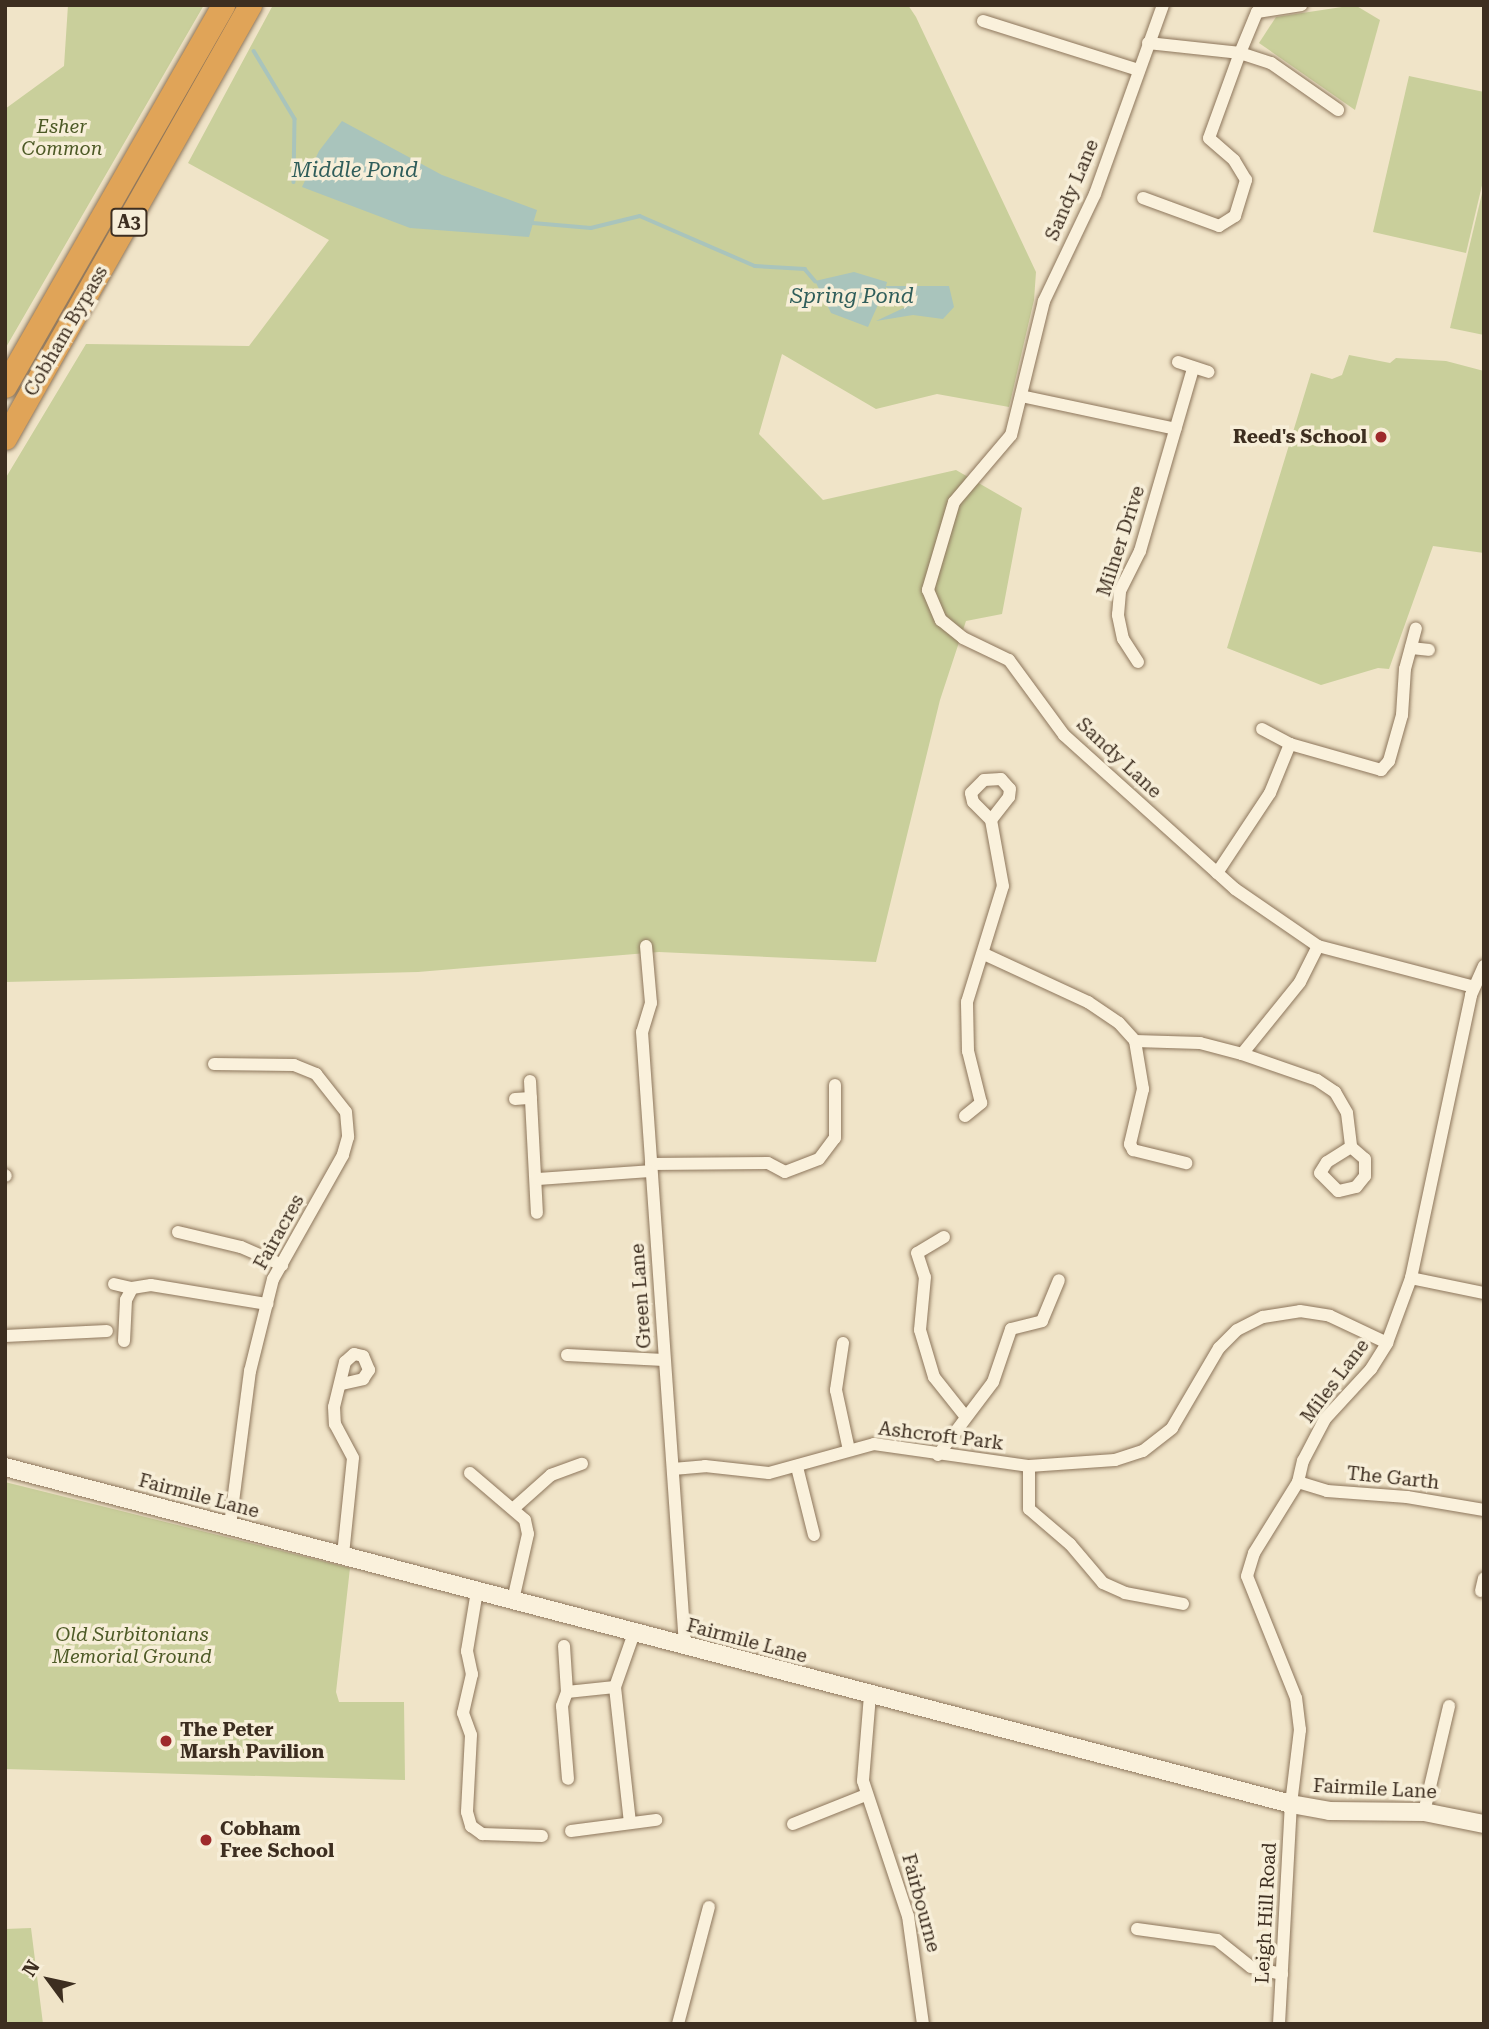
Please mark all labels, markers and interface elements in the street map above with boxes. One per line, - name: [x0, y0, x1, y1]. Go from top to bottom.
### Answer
- park label: Esher Common: [22, 116, 102, 160]
- street label: Sandy Lane: [1040, 136, 1104, 244]
- water label: Middle Pond: [292, 157, 418, 183]
- road number: A3: [110, 208, 148, 236]
- street label: Cobham Bypass: [19, 262, 113, 400]
- water label: Spring Pond: [790, 283, 914, 309]
- place label: Reed's School: [1233, 426, 1367, 448]
- marker: Reed's School: [1373, 429, 1389, 445]
- street label: Milner Drive: [1092, 483, 1150, 599]
- street label: Sandy Lane: [1072, 713, 1166, 803]
- street label: Fairacres: [249, 1191, 309, 1273]
- street label: Green Lane: [626, 1243, 656, 1349]
- street label: Miles Lane: [1296, 1335, 1374, 1427]
- street label: Ashcroft Park: [877, 1417, 1005, 1455]
- street label: The Garth: [1346, 1462, 1440, 1494]
- street label: Fairmile Lane: [136, 1469, 262, 1523]
- street label: Fairmile Lane: [684, 1614, 810, 1668]
- park label: Old Surbitonians Memorial Ground: [52, 1624, 212, 1668]
- place label: The Peter Marsh Pavilion: [180, 1719, 324, 1763]
- marker: The Peter Marsh Pavilion: [158, 1733, 174, 1749]
- street label: Fairmile Lane: [1312, 1774, 1438, 1804]
- place label: Cobham Free School: [220, 1818, 334, 1862]
- marker: Cobham Free School: [198, 1832, 214, 1848]
- street label: Leigh Hill Road: [1251, 1842, 1281, 1984]
- street label: Fairbourne: [897, 1851, 945, 1955]
- north arrow: [14, 1945, 84, 2015]
- text: N: [17, 1956, 45, 1981]

